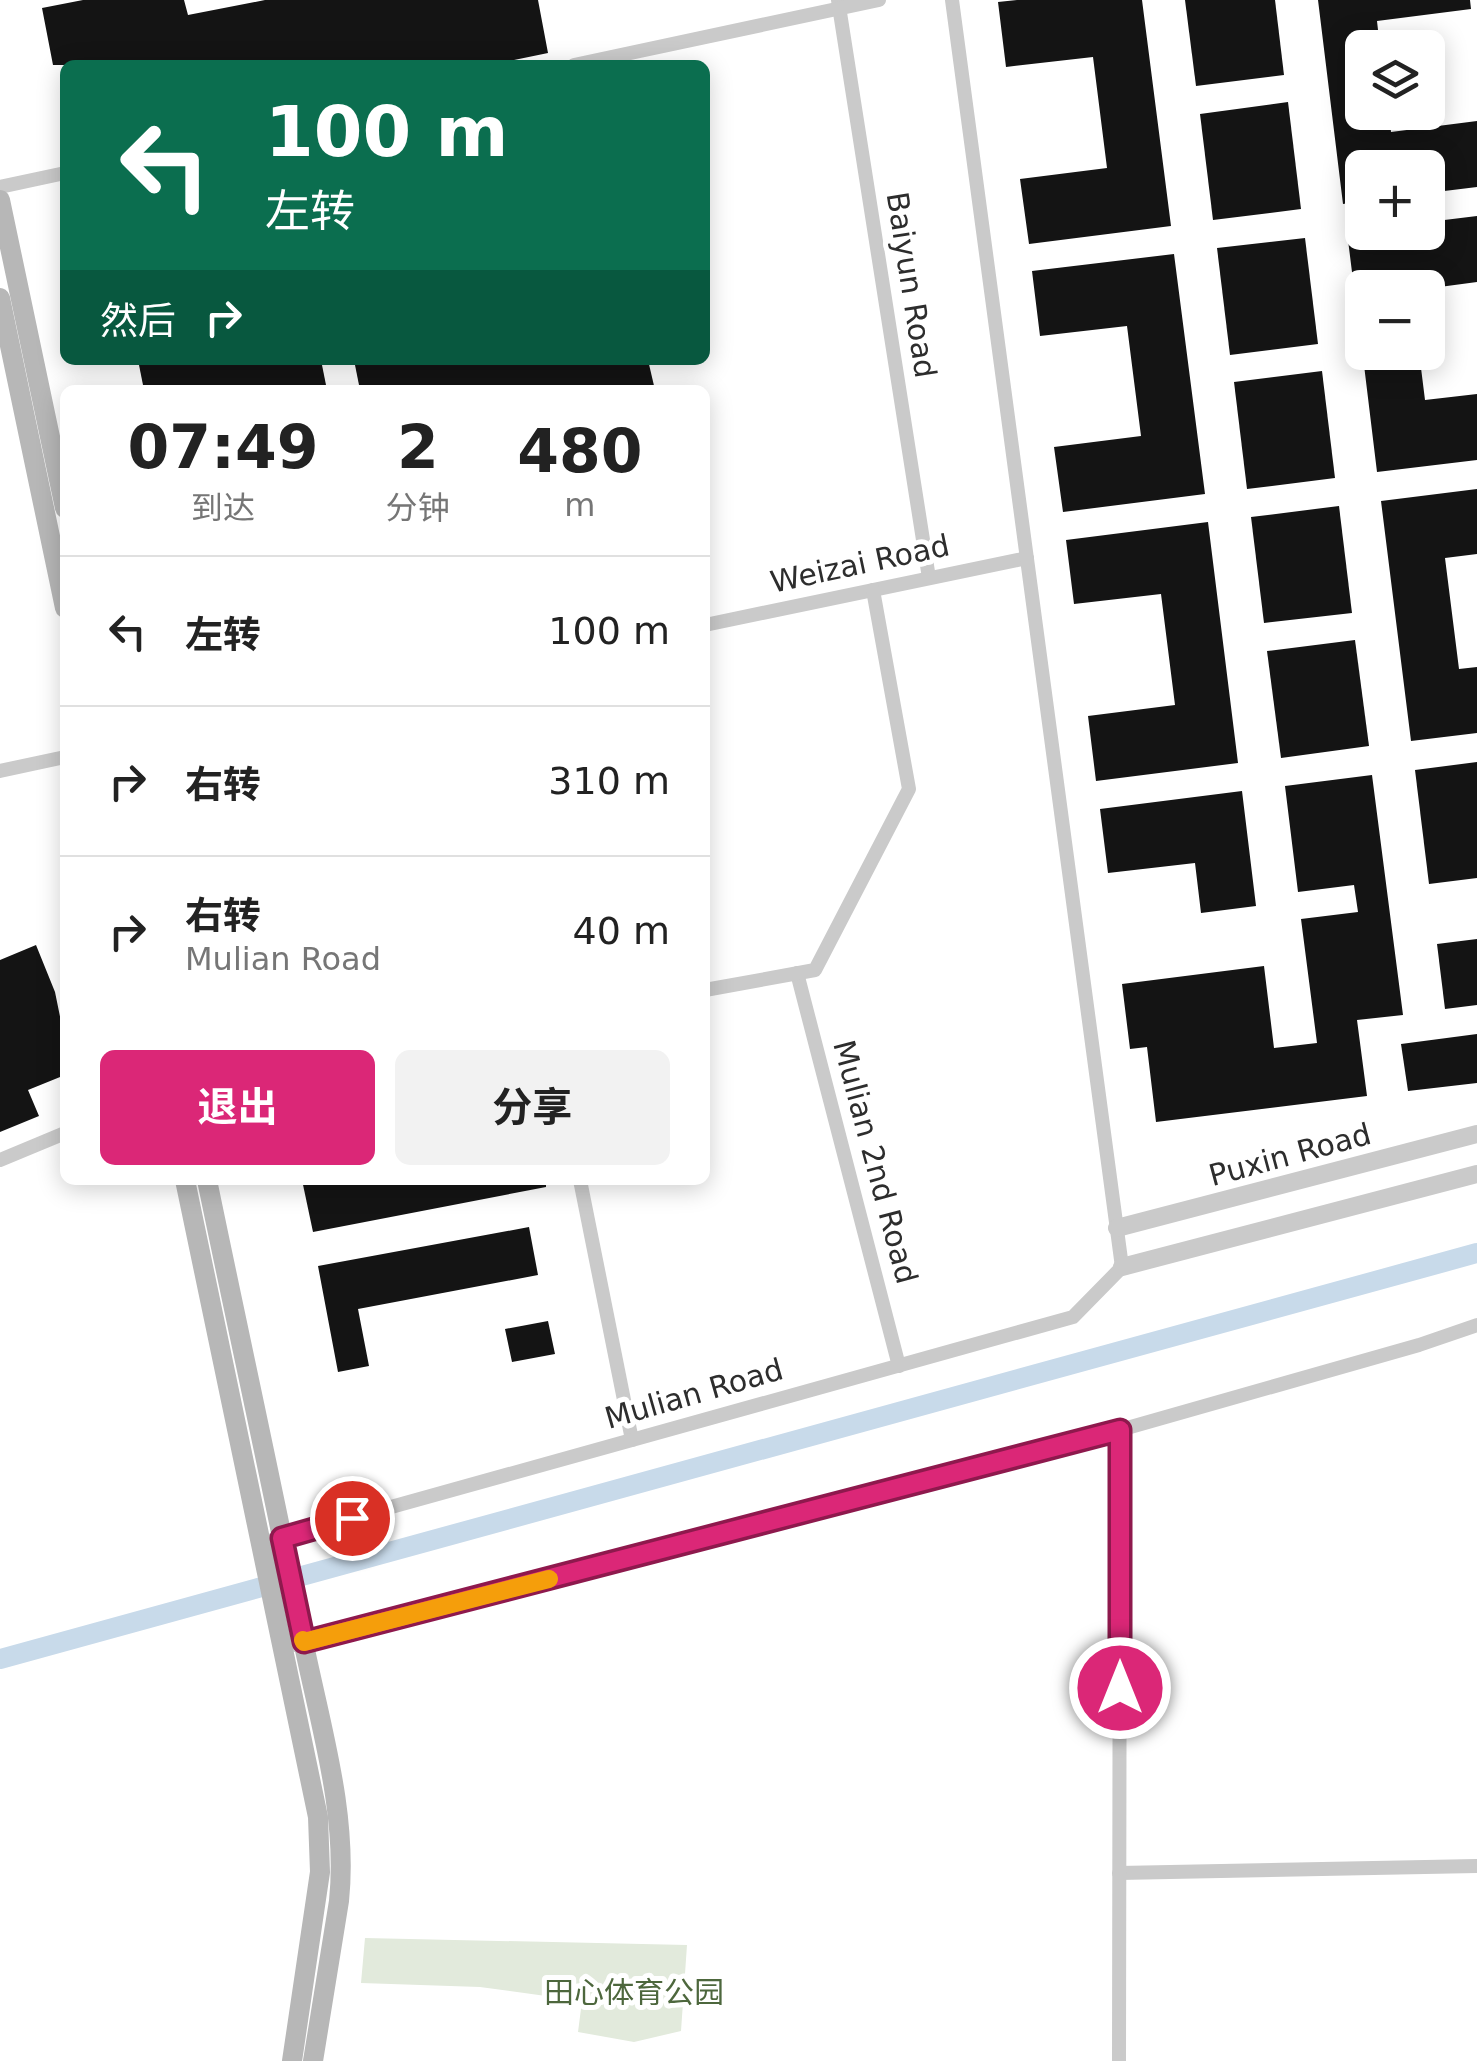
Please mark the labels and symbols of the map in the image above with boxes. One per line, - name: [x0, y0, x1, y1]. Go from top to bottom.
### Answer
- street label: Baiyun Road: [880, 189, 943, 380]
- street label: Weizai Road: [767, 527, 953, 600]
- street label: Mulian 2nd Road: [826, 1036, 925, 1287]
- street label: Puxin Road: [1205, 1116, 1375, 1193]
- street label: Mulian Road: [601, 1351, 787, 1436]
- pin: [310, 1476, 395, 1561]
- position arrow: [1068, 1636, 1172, 1740]
- park label: 田心体育公园: [544, 1975, 724, 2010]

